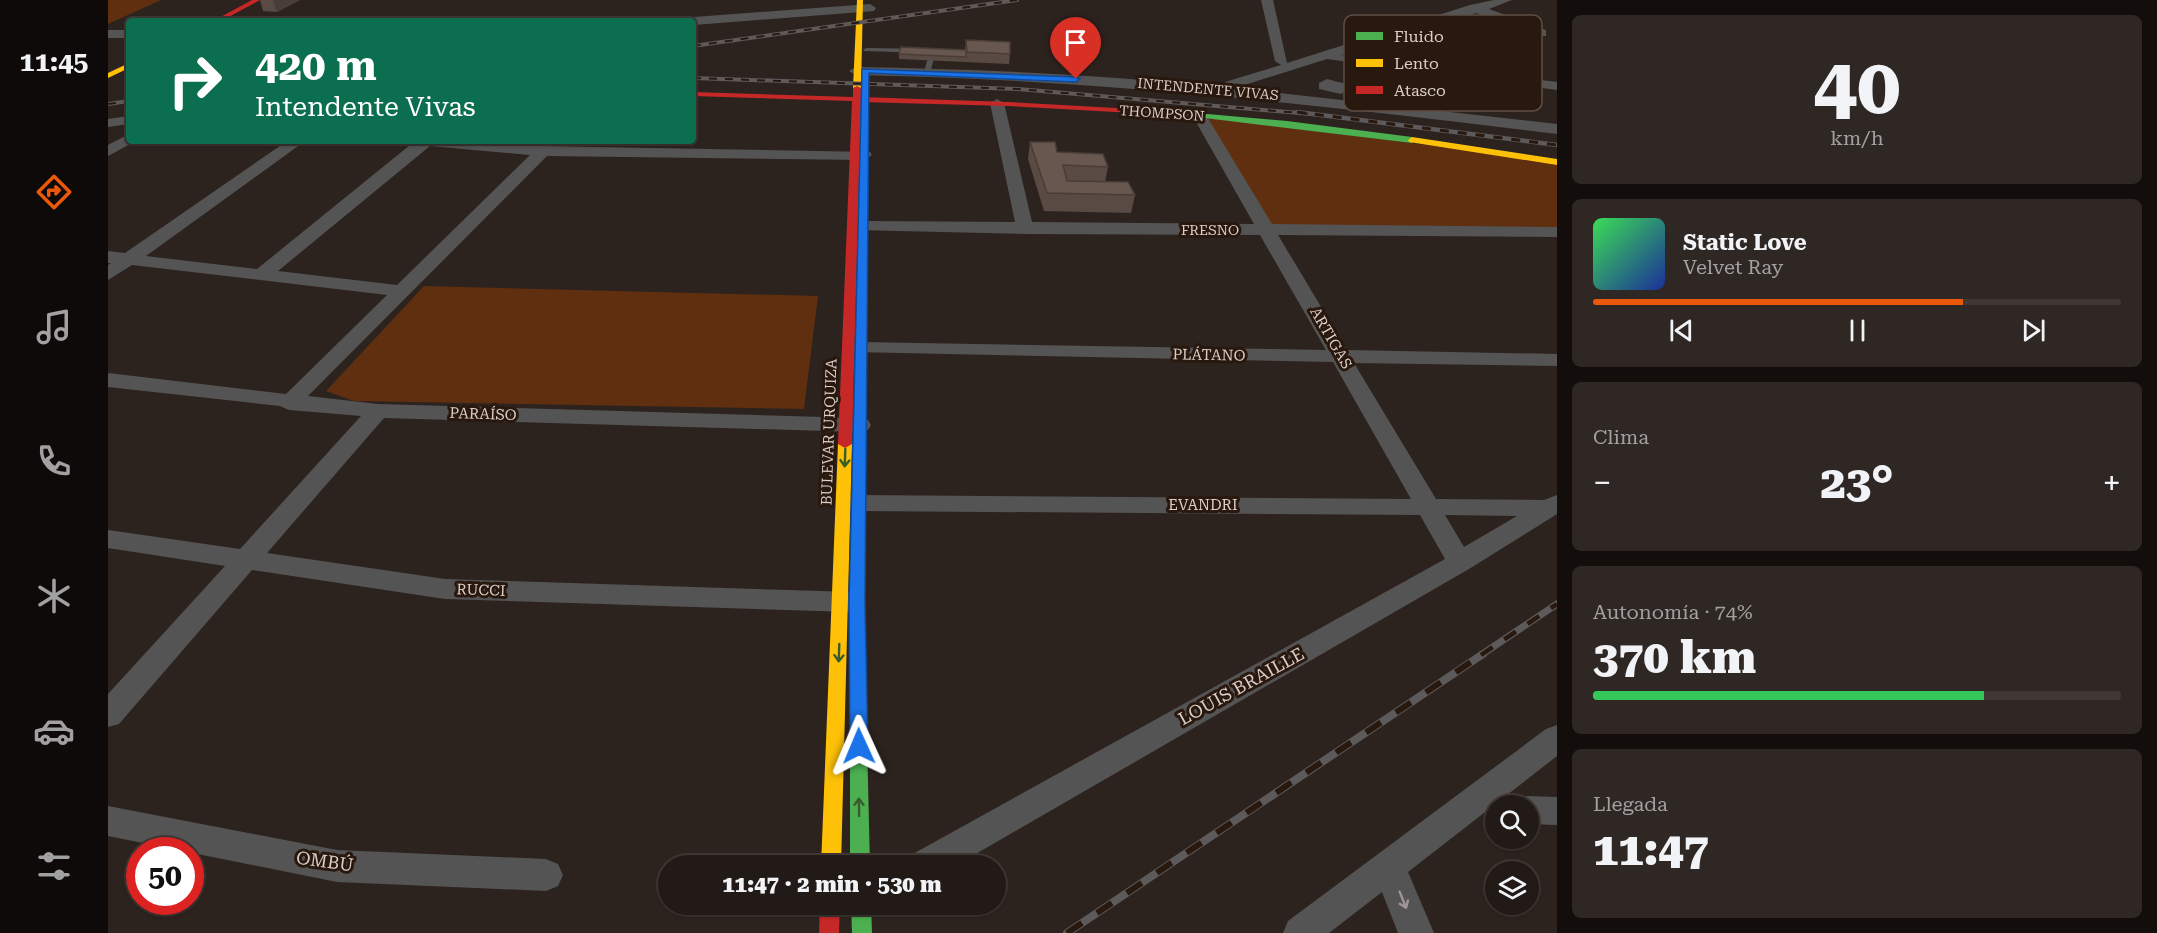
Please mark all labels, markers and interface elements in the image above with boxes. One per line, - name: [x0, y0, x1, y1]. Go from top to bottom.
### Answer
- legend: [1344, 15, 1542, 111]
- pin: [1050, 17, 1101, 79]
- icon: arrive: [1059, 26, 1092, 59]
- text: Fluido: [1394, 27, 1444, 46]
- text: 420 m: [255, 41, 377, 90]
- text: 40: [1813, 41, 1901, 132]
- icon: right: [156, 42, 234, 120]
- text: 11:45: [20, 46, 88, 78]
- text: Lento: [1394, 54, 1439, 73]
- street label: INTENDENTE VIVAS: [1137, 75, 1280, 103]
- text: Atasco: [1394, 81, 1446, 100]
- text: Intendente Vivas: [255, 91, 476, 123]
- street label: THOMPSON: [1119, 102, 1205, 124]
- text: km/h: [1830, 126, 1884, 150]
- icon: directions: [33, 171, 75, 213]
- street label: FRESNO: [1181, 222, 1239, 238]
- text: Static Love: [1683, 230, 1807, 255]
- text: Velvet Ray: [1683, 255, 1783, 279]
- street label: ARTIGAS: [1306, 304, 1356, 372]
- icon: music: [33, 306, 75, 348]
- icon: previous: [1665, 314, 1698, 347]
- icon: pause: [1841, 314, 1874, 347]
- icon: next: [2017, 314, 2050, 347]
- street label: PLÁTANO: [1172, 345, 1246, 365]
- street label: BULEVAR URQUIZA: [817, 358, 841, 506]
- street label: PARAÍSO: [449, 404, 517, 424]
- text: Clima: [1593, 425, 1649, 449]
- icon: phone: [33, 440, 75, 482]
- one-way arrow: [840, 448, 851, 468]
- text: 23°: [1821, 456, 1894, 509]
- text: −: [1593, 463, 1611, 502]
- text: +: [2103, 463, 2121, 502]
- street label: EVANDRI: [1168, 496, 1238, 514]
- icon: climate: [33, 575, 75, 617]
- street label: RUCCI: [456, 580, 506, 600]
- text: Autonomía · 74%: [1593, 600, 1753, 624]
- text: 370 km: [1593, 631, 1756, 684]
- one-way arrow: [833, 643, 845, 663]
- street label: LOUIS BRAILLE: [1175, 643, 1307, 729]
- icon: car: [33, 710, 75, 752]
- position arrow: [827, 714, 891, 778]
- text: Llegada: [1593, 792, 1668, 816]
- map controls: [1485, 795, 1539, 915]
- button: search: [1485, 795, 1539, 849]
- one-way arrow: [854, 798, 865, 818]
- text: 11:47: [1593, 823, 1709, 876]
- speed limit sign: 50: [126, 837, 204, 915]
- icon: filters: [33, 845, 75, 887]
- street label: OMBÚ: [295, 847, 355, 875]
- button: layers: [1485, 861, 1539, 915]
- text: 11:47 · 2 min · 530 m: [722, 872, 942, 897]
- one-way arrow: [1398, 890, 1409, 908]

